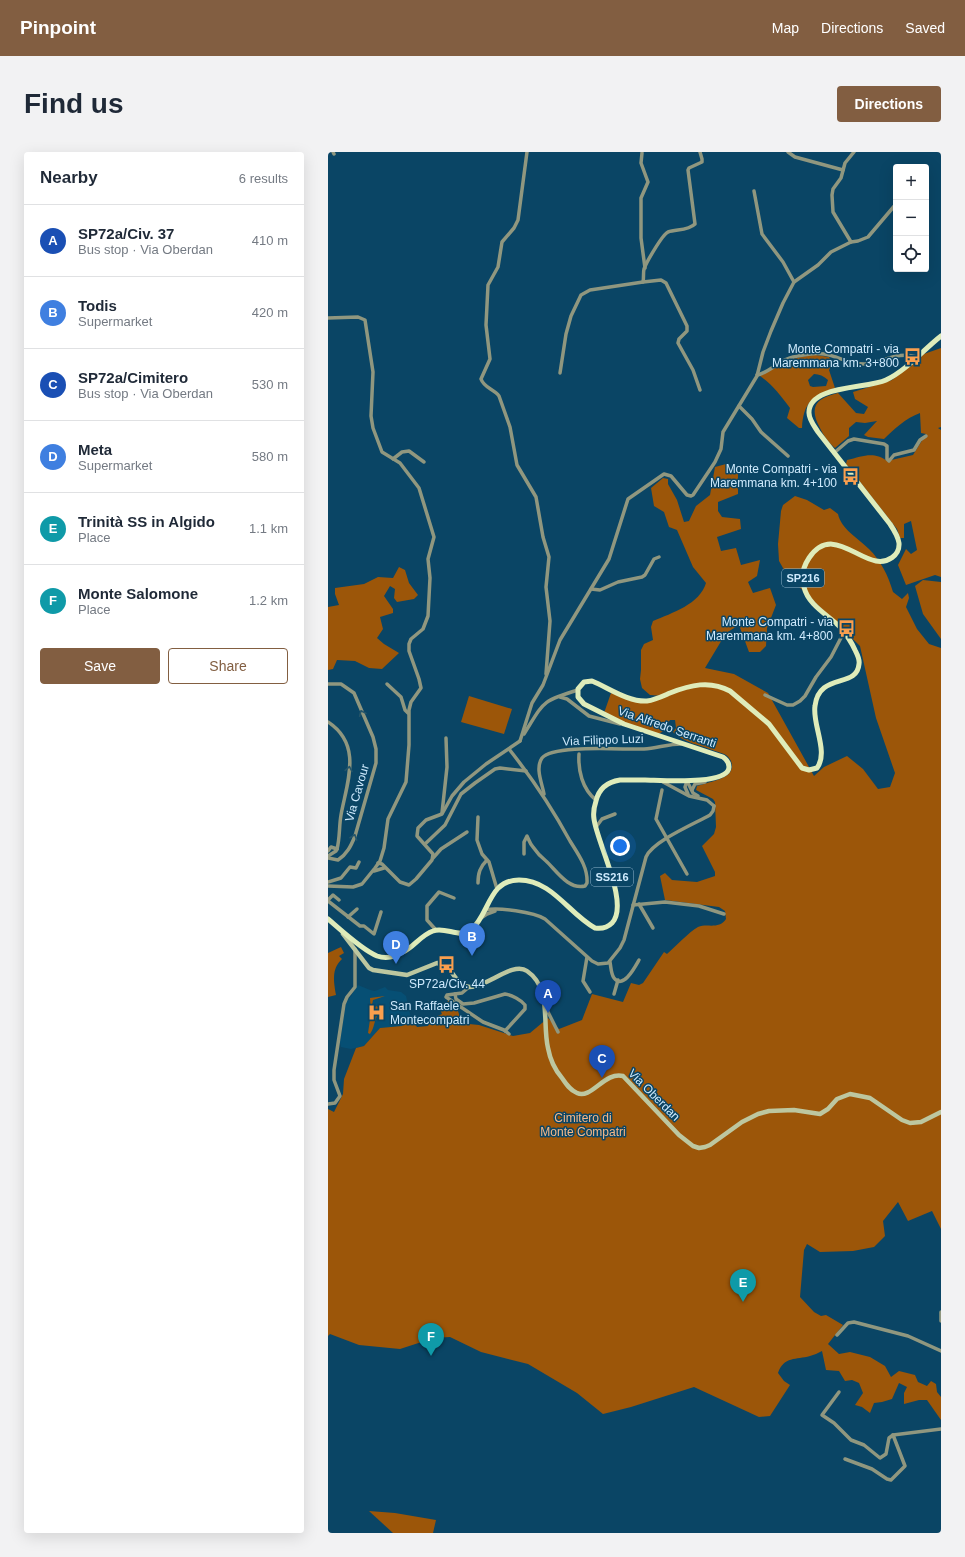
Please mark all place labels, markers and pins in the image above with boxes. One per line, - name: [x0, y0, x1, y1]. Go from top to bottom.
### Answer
- place label: Monte Compatri - via Maremmana km. 3+800: [772, 342, 899, 370]
- bus stop icon: Monte Compatri - via Maremmana km. 3+800: [902, 346, 922, 366]
- place label: Monte Compatri - via Maremmana km. 4+100: [710, 462, 837, 490]
- bus stop icon: Monte Compatri - via Maremmana km. 4+100: [840, 466, 860, 486]
- place label: Monte Compatri - via Maremmana km. 4+800: [706, 615, 833, 643]
- bus stop icon: Monte Compatri - via Maremmana km. 4+800: [836, 619, 856, 639]
- pin: B: [459, 923, 485, 956]
- pin: D: [383, 931, 409, 964]
- bus stop icon: SP72a/Civ. 44: [437, 955, 457, 975]
- place label: SP72a/Civ. 44: [409, 977, 485, 991]
- pin: A: [535, 980, 561, 1013]
- place label: San Raffaele Montecompatri: [390, 999, 469, 1027]
- hospital icon: San Raffaele Montecompatri: [367, 1003, 387, 1023]
- pin: C: [589, 1045, 615, 1078]
- pin: E: [730, 1269, 756, 1302]
- pin: F: [418, 1323, 444, 1356]

